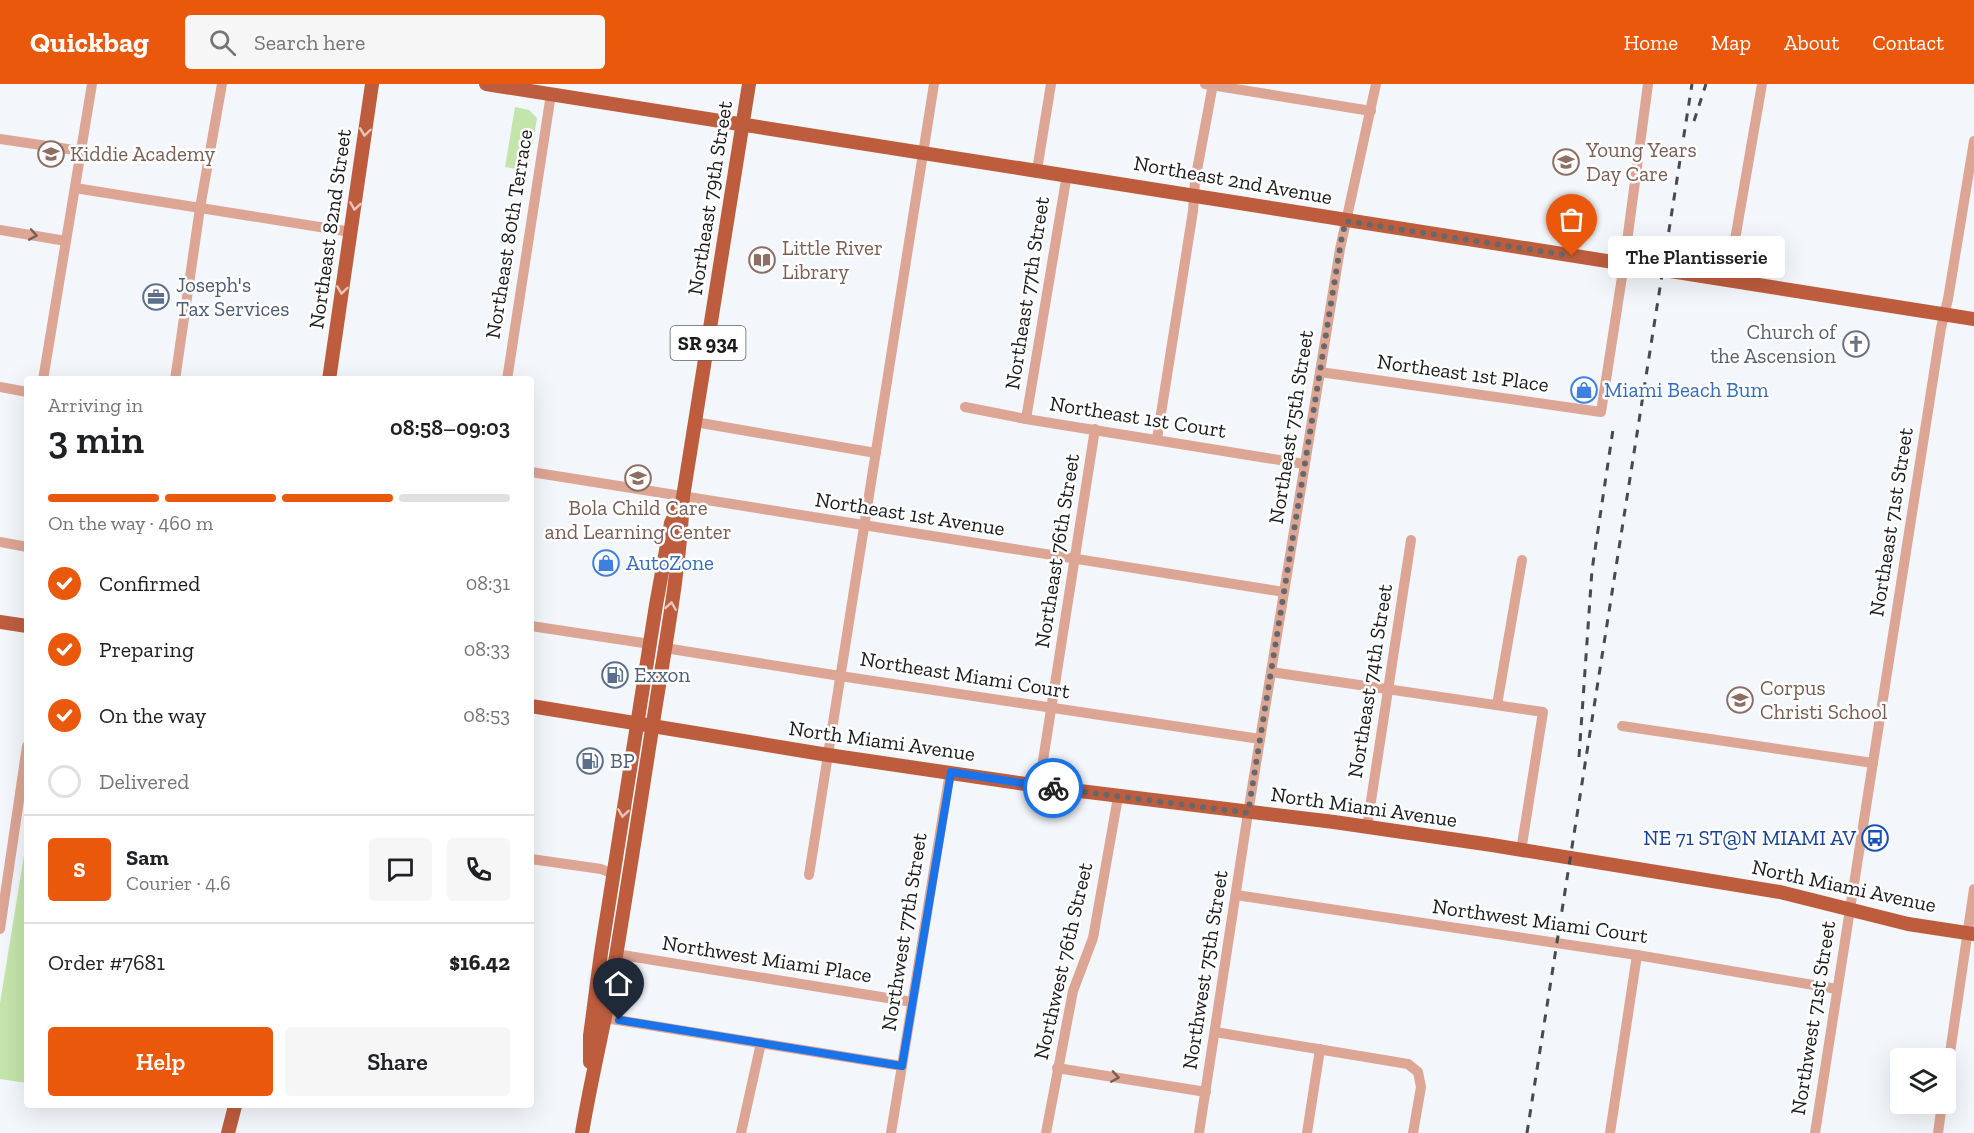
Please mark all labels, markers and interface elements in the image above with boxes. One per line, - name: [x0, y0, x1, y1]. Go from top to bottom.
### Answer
- search box: [185, 15, 605, 69]
- text: Quickbag: [30, 26, 149, 59]
- icon: search: [206, 26, 239, 59]
- text: Search here: [254, 29, 365, 56]
- text: Home: [1624, 30, 1678, 55]
- text: Map: [1711, 30, 1751, 55]
- text: About: [1784, 30, 1839, 55]
- text: Contact: [1872, 30, 1944, 55]
- street label: Northeast 79th Street: [682, 99, 737, 297]
- street label: Northeast 82nd Street: [303, 127, 356, 331]
- one-way arrow: [360, 127, 372, 136]
- street label: Northeast 80th Terrace: [480, 127, 537, 341]
- place label: Young Years Day Care: [1585, 137, 1697, 186]
- school or university icon: Kiddie Academy: [36, 139, 66, 169]
- place label: Kiddie Academy: [70, 141, 216, 166]
- school or university icon: Young Years Day Care: [1551, 147, 1581, 177]
- street label: Northeast 2nd Avenue: [1132, 150, 1334, 209]
- street label: Northeast 77th Street: [999, 194, 1054, 391]
- pin: [1546, 194, 1597, 256]
- one-way arrow: [349, 201, 361, 210]
- icon: bag: [1555, 203, 1588, 236]
- one-way arrow: [28, 229, 38, 241]
- place label: Little River Library: [782, 235, 883, 284]
- callout: The Plantisserie: [1608, 235, 1785, 277]
- library icon: Little River Library: [747, 245, 777, 275]
- text: The Plantisserie: [1625, 245, 1768, 269]
- place label: Joseph's Tax Services: [176, 272, 289, 321]
- office icon: Joseph's Tax Services: [141, 282, 171, 312]
- one-way arrow: [336, 285, 348, 294]
- place label: Church of the Ascension: [1710, 319, 1837, 368]
- road number: SR 934: [670, 326, 746, 360]
- street label: Northeast 75th Street: [1263, 328, 1318, 526]
- church icon: Church of the Ascension: [1841, 329, 1871, 359]
- street label: Northeast 1st Place: [1376, 348, 1551, 397]
- shop icon: Miami Beach Bum: [1569, 375, 1599, 405]
- place label: Miami Beach Bum: [1604, 377, 1769, 402]
- street label: Northeast 1st Court: [1048, 390, 1228, 443]
- text: Arriving in: [48, 393, 143, 417]
- text: 08:58–09:03: [390, 414, 510, 441]
- text: 3 min: [48, 416, 144, 463]
- street label: Northeast 71st Street: [1863, 425, 1918, 618]
- street label: Northeast 76th Street: [1029, 452, 1084, 650]
- school or university icon: Bola Child Care and Learning Center: [623, 463, 653, 493]
- street label: Northeast 1st Avenue: [813, 486, 1007, 541]
- place label: Bola Child Care and Learning Center: [545, 495, 731, 544]
- text: On the way · 460 m: [48, 511, 213, 535]
- shop icon: AutoZone: [591, 548, 621, 578]
- place label: AutoZone: [626, 550, 714, 575]
- icon: check: [48, 567, 81, 600]
- text: Confirmed: [99, 570, 200, 597]
- text: 08:31: [466, 571, 510, 595]
- street label: Northeast 74th Street: [1342, 582, 1397, 780]
- one-way arrow: [665, 601, 677, 610]
- icon: check: [48, 633, 81, 666]
- text: Preparing: [99, 636, 194, 663]
- text: 08:33: [464, 637, 510, 661]
- street label: Northeast Miami Court: [858, 646, 1072, 703]
- fuel station icon: Exxon: [600, 660, 630, 690]
- place label: Exxon: [634, 662, 690, 687]
- place label: Corpus Christi School: [1760, 675, 1888, 724]
- school or university icon: Corpus Christi School: [1725, 685, 1755, 715]
- icon: check: [48, 699, 81, 732]
- text: On the way: [99, 702, 206, 729]
- text: 08:53: [463, 703, 510, 727]
- street label: North Miami Avenue: [787, 715, 977, 766]
- fuel station icon: BP: [575, 746, 605, 776]
- place label: BP: [610, 748, 635, 773]
- courier: [1023, 758, 1083, 818]
- text: Delivered: [99, 768, 189, 795]
- icon: bike: [1037, 772, 1070, 805]
- street label: North Miami Avenue: [1269, 781, 1459, 832]
- one-way arrow: [617, 808, 630, 818]
- bus stop icon: NE 71 ST@N MIAMI AV: [1860, 823, 1890, 853]
- place label: NE 71 ST@N MIAMI AV: [1643, 825, 1856, 850]
- street label: Northwest 77th Street: [875, 831, 932, 1033]
- button: chat: [369, 838, 432, 901]
- button: phone: [447, 838, 510, 901]
- text: Sam: [126, 844, 169, 871]
- street label: North Miami Avenue: [1750, 854, 1939, 917]
- text: S: [73, 856, 86, 883]
- street label: Northwest 76th Street: [1028, 860, 1097, 1062]
- street label: Northwest 75th Street: [1176, 868, 1233, 1071]
- text: Courier · 4.6: [126, 871, 231, 895]
- street label: Northwest Miami Court: [1431, 893, 1650, 948]
- street label: Northwest 71st Street: [1785, 919, 1840, 1117]
- street label: Northwest Miami Place: [660, 930, 874, 987]
- text: Order #7681: [48, 949, 165, 976]
- text: $16.42: [449, 949, 510, 976]
- pin: [593, 958, 644, 1020]
- icon: home: [602, 967, 635, 1000]
- button: Help: [48, 1027, 273, 1096]
- button: Share: [285, 1027, 510, 1096]
- map controls: [1890, 1048, 1956, 1114]
- button: layers: [1890, 1048, 1956, 1114]
- one-way arrow: [1110, 1071, 1119, 1083]

